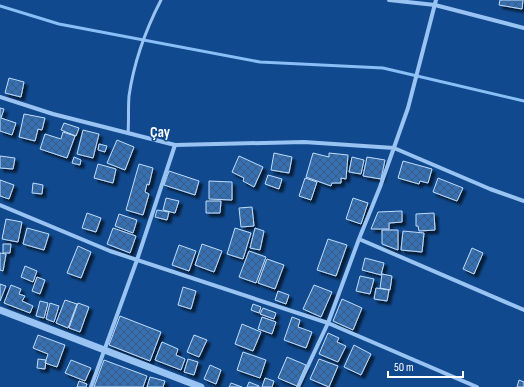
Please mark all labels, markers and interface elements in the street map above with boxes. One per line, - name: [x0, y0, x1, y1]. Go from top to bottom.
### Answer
- district label: Çay: [150, 123, 171, 142]
- scale bar: [388, 353, 463, 379]
- text: 50 m: [394, 360, 414, 375]

